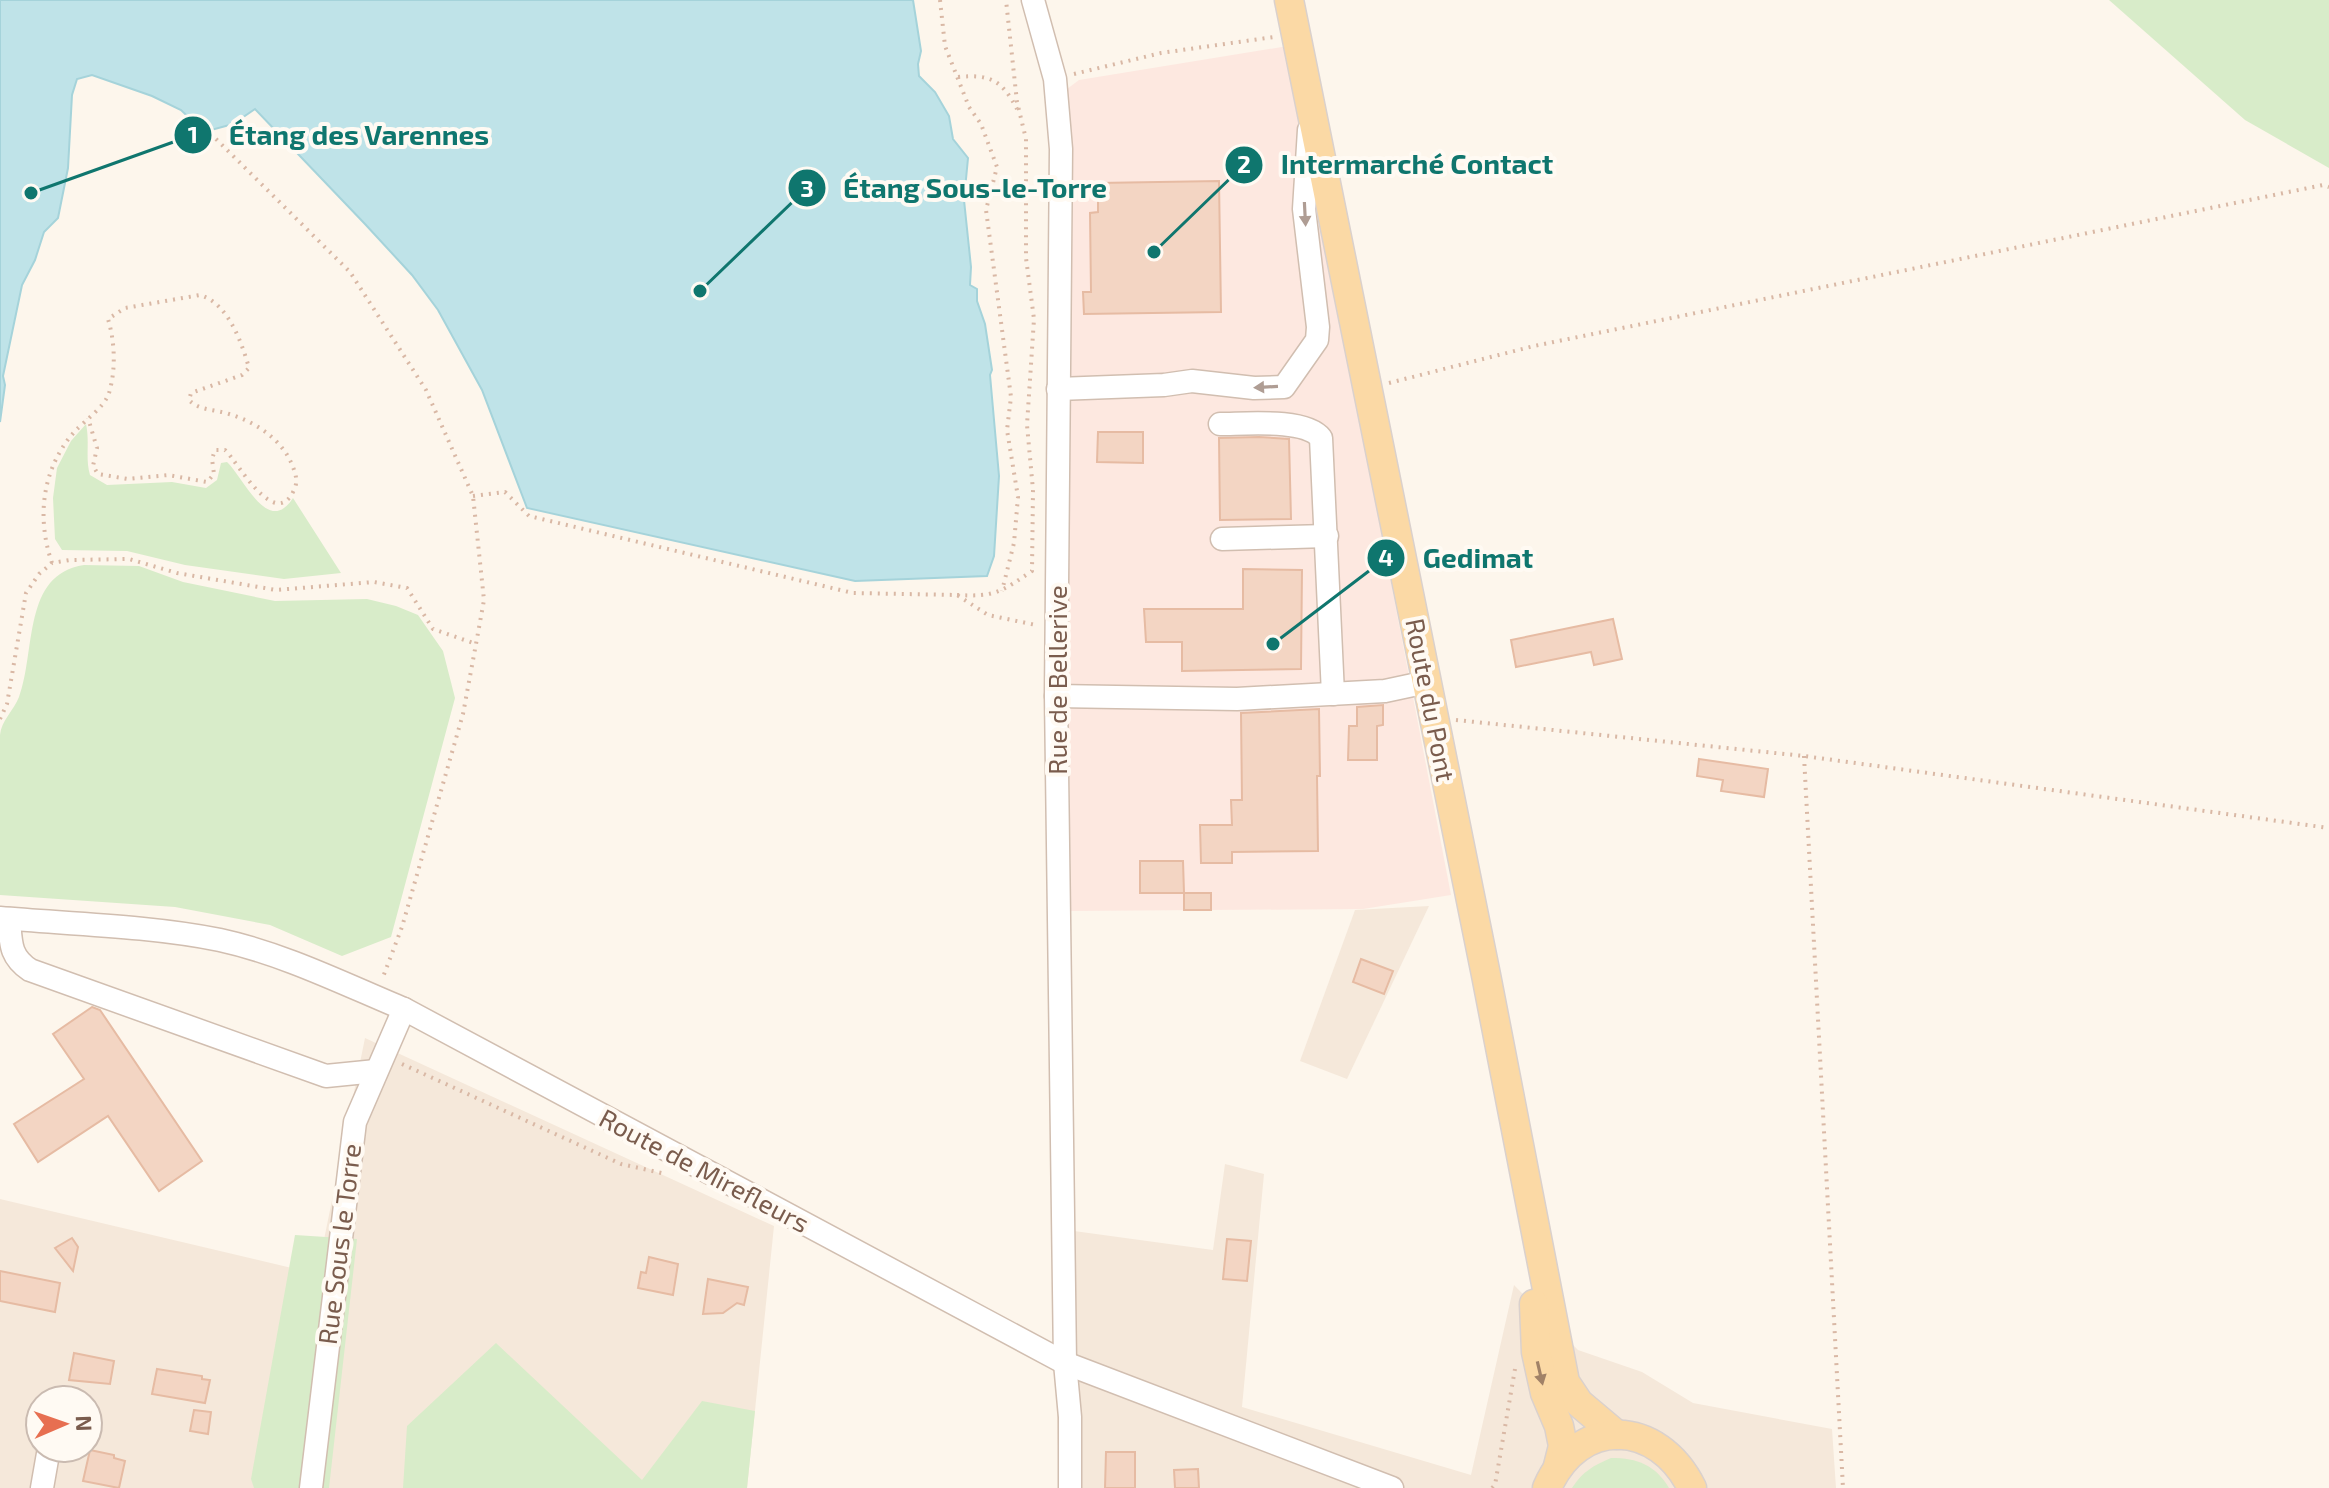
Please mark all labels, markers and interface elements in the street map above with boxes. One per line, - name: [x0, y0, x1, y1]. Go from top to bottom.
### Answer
- callout: Étang des Varennes: [173, 109, 506, 161]
- text: Étang des Varennes: [229, 117, 489, 151]
- text: 1: [188, 119, 198, 148]
- callout: Intermarché Contact: [1224, 139, 1569, 191]
- text: Intermarché Contact: [1281, 146, 1553, 180]
- text: 2: [1237, 149, 1251, 178]
- callout: Étang Sous-le-Torre: [787, 162, 1122, 214]
- text: Étang Sous-le-Torre: [843, 170, 1107, 204]
- text: 3: [800, 173, 814, 202]
- one-way arrow: [1299, 202, 1312, 227]
- one-way arrow: [1253, 381, 1278, 394]
- callout: Gedimat: [1366, 532, 1549, 584]
- text: Gedimat: [1423, 540, 1533, 574]
- text: 4: [1378, 542, 1394, 571]
- street label: Rue de Bellerive: [1041, 585, 1072, 775]
- street label: Route du Pont: [1400, 615, 1463, 784]
- street label: Route de Mirefleurs: [595, 1101, 815, 1238]
- street label: Rue Sous le Torre: [311, 1142, 366, 1346]
- one-way arrow: [1535, 1360, 1547, 1385]
- north arrow: [24, 1384, 104, 1464]
- text: N: [72, 1415, 98, 1432]

